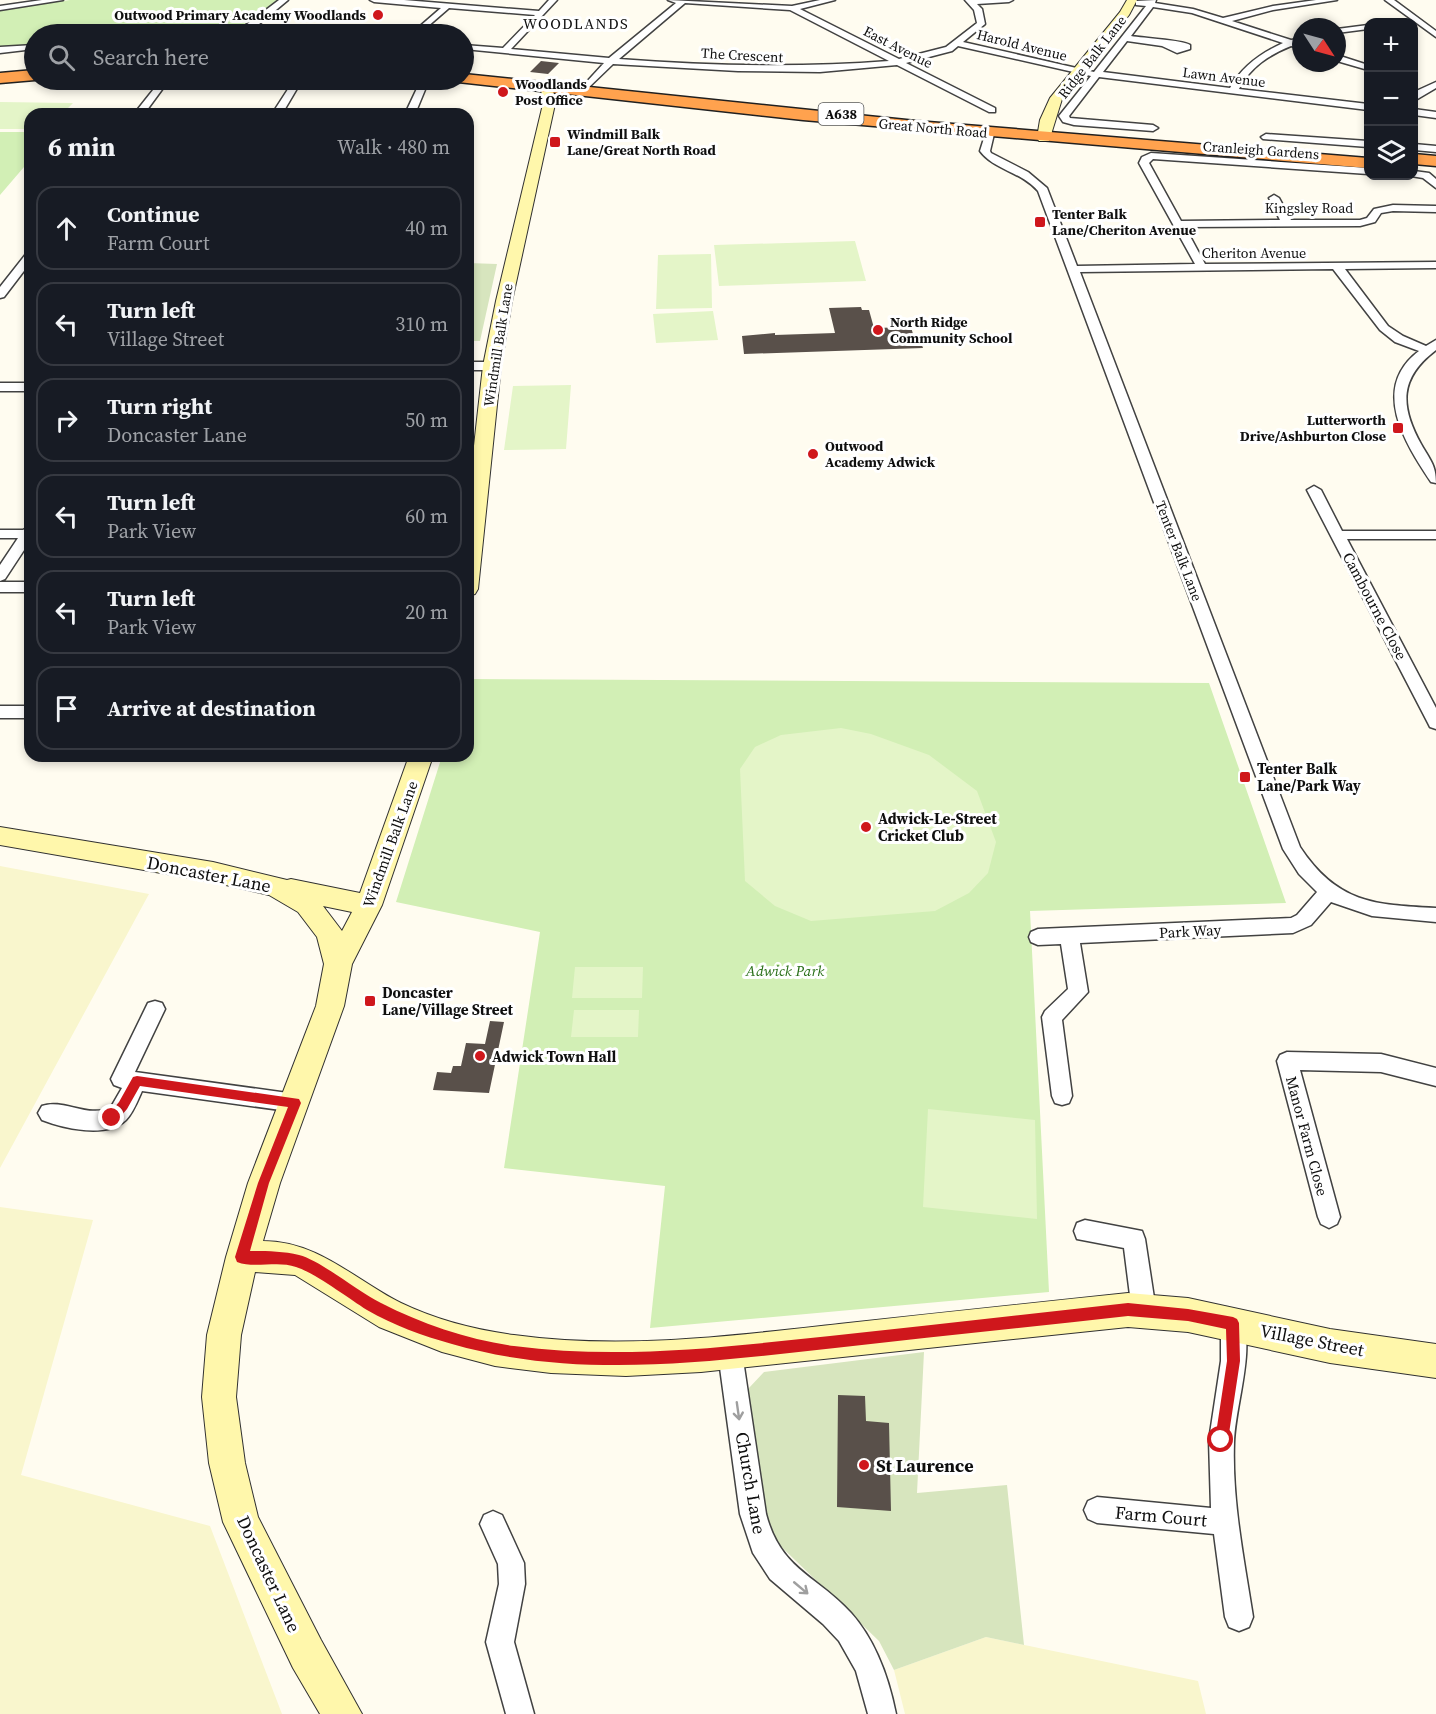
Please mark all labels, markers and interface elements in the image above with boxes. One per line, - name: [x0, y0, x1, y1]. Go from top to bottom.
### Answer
- place label: Outwood Primary Academy Woodlands: [114, 5, 367, 25]
- marker: Outwood Primary Academy Woodlands: [371, 8, 385, 22]
- street label: Ridge Balk Lane: [1053, 11, 1131, 103]
- district label: WOODLANDS: [523, 13, 629, 34]
- north arrow: [1292, 18, 1346, 72]
- map controls: [1364, 18, 1418, 180]
- button: +: [1364, 18, 1418, 72]
- street label: East Avenue: [860, 21, 936, 73]
- search box: [24, 24, 474, 90]
- street label: Harold Avenue: [975, 24, 1069, 66]
- icon: search: [45, 41, 78, 74]
- text: Search here: [93, 42, 209, 72]
- street label: The Crescent: [701, 43, 784, 67]
- street label: Lawn Avenue: [1181, 62, 1267, 92]
- button: −: [1364, 72, 1418, 126]
- place label: Woodlands Post Office: [515, 74, 588, 110]
- marker: Woodlands Post Office: [496, 85, 510, 99]
- road number: A638: [818, 103, 864, 125]
- street label: Great North Road: [878, 113, 988, 143]
- place label: Windmill Balk Lane/Great North Road: [567, 124, 717, 160]
- button: layers: [1364, 126, 1418, 180]
- text: 6 min: [48, 129, 115, 165]
- text: Walk · 480 m: [337, 133, 450, 161]
- marker: Windmill Balk Lane/Great North Road: [548, 135, 562, 149]
- street label: Cranleigh Gardens: [1202, 136, 1320, 164]
- street label: Kingsley Road: [1265, 198, 1353, 218]
- text: Continue: [107, 199, 200, 229]
- place label: Tenter Balk Lane/Cheriton Avenue: [1052, 204, 1196, 240]
- icon: ahead: [50, 212, 83, 245]
- text: 40 m: [405, 214, 448, 242]
- marker: Tenter Balk Lane/Cheriton Avenue: [1033, 215, 1047, 229]
- text: Farm Court: [107, 229, 209, 257]
- street label: Cheriton Avenue: [1202, 243, 1306, 263]
- street label: Windmill Balk Lane: [478, 282, 518, 408]
- text: Turn left: [107, 295, 195, 325]
- icon: left: [50, 308, 83, 341]
- text: 310 m: [395, 310, 448, 338]
- place label: North Ridge Community School: [890, 312, 1013, 348]
- marker: North Ridge Community School: [871, 323, 885, 337]
- text: Village Street: [107, 325, 224, 353]
- text: Turn right: [107, 391, 212, 421]
- icon: right: [50, 404, 83, 437]
- text: 50 m: [405, 406, 448, 434]
- place label: Lutterworth Drive/Ashburton Close: [1240, 410, 1386, 446]
- text: Doncaster Lane: [107, 421, 247, 449]
- marker: Lutterworth Drive/Ashburton Close: [1391, 421, 1405, 435]
- place label: Outwood Academy Adwick: [825, 436, 936, 472]
- marker: Outwood Academy Adwick: [806, 447, 820, 461]
- text: Turn left: [107, 487, 195, 517]
- street label: Tenter Balk Lane: [1151, 498, 1207, 604]
- icon: left: [50, 500, 83, 533]
- text: 60 m: [405, 502, 448, 530]
- text: Park View: [107, 517, 196, 545]
- street label: Cambourne Close: [1338, 549, 1412, 664]
- text: Turn left: [107, 583, 195, 613]
- icon: left: [50, 596, 83, 629]
- text: 20 m: [405, 598, 448, 626]
- text: Park View: [107, 613, 196, 641]
- icon: arrive: [50, 692, 83, 725]
- text: Arrive at destination: [107, 693, 316, 723]
- place label: Tenter Balk Lane/Park Way: [1257, 758, 1361, 796]
- marker: Tenter Balk Lane/Park Way: [1238, 770, 1252, 784]
- street label: Windmill Balk Lane: [357, 778, 423, 910]
- place label: Adwick-Le-Street Cricket Club: [878, 808, 997, 846]
- marker: Adwick-Le-Street Cricket Club: [859, 820, 873, 834]
- street label: Doncaster Lane: [145, 850, 273, 898]
- street label: Park Way: [1158, 919, 1222, 943]
- park label: Adwick Park: [745, 960, 825, 981]
- place label: Doncaster Lane/Village Street: [382, 982, 514, 1020]
- marker: Doncaster Lane/Village Street: [363, 994, 377, 1008]
- place label: Adwick Town Hall: [492, 1046, 617, 1067]
- marker: Adwick Town Hall: [473, 1049, 487, 1063]
- street label: Manor Farm Close: [1281, 1074, 1333, 1199]
- route end: [98, 1104, 124, 1130]
- street label: Village Street: [1258, 1318, 1366, 1362]
- one-way arrow: [733, 1401, 744, 1420]
- route start: [1207, 1426, 1233, 1452]
- street label: Church Lane: [730, 1430, 772, 1536]
- place label: St Laurence: [876, 1453, 974, 1478]
- marker: St Laurence: [857, 1458, 871, 1472]
- street label: Farm Court: [1114, 1500, 1208, 1532]
- street label: Doncaster Lane: [231, 1512, 307, 1636]
- one-way arrow: [793, 1582, 809, 1595]

